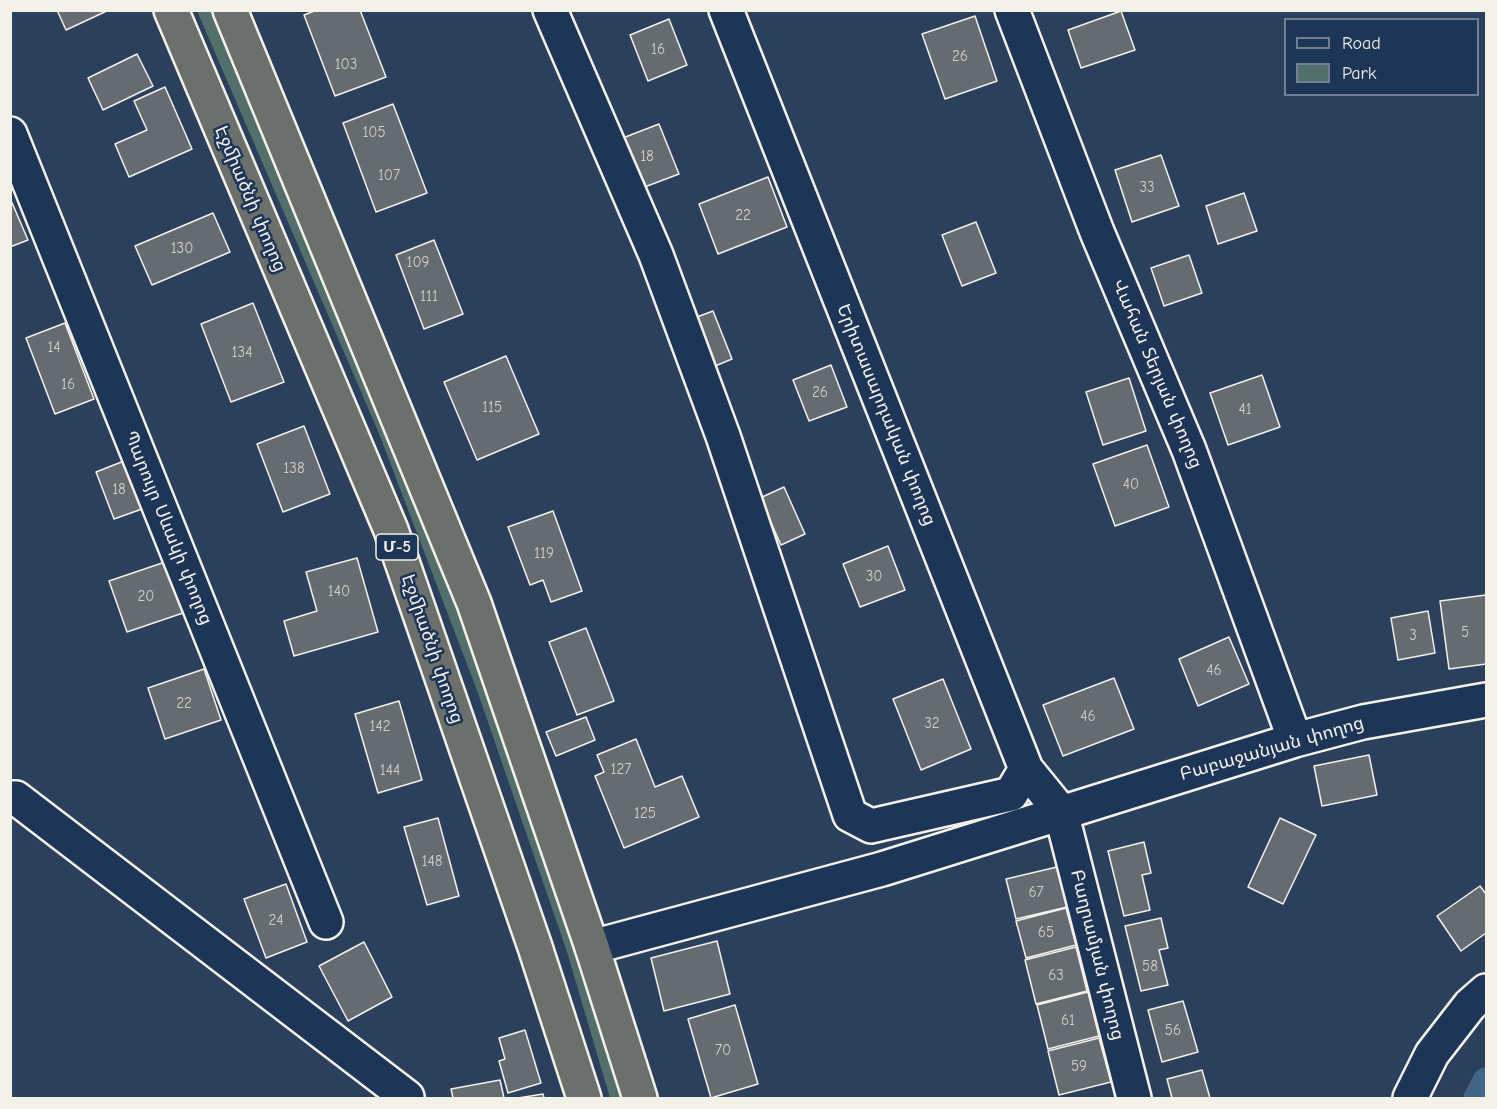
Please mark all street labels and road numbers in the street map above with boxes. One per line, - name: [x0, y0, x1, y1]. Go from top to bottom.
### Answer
- street label: Էջմիածնի փողոց: [209, 123, 291, 275]
- street label: Վահան Տերյան փողոց: [1107, 276, 1207, 472]
- street label: Երիտասարդական փողոց: [832, 301, 940, 529]
- street label: Պարույր Սևակի փողոց: [119, 428, 217, 628]
- road number: Մ-5: [376, 534, 418, 560]
- street label: Էջմիածնի փողոց: [396, 571, 468, 727]
- street label: Բաբաջանյան փողոց: [1177, 712, 1367, 786]
- street label: Բաղրամյան փողոց: [1065, 867, 1129, 1043]

